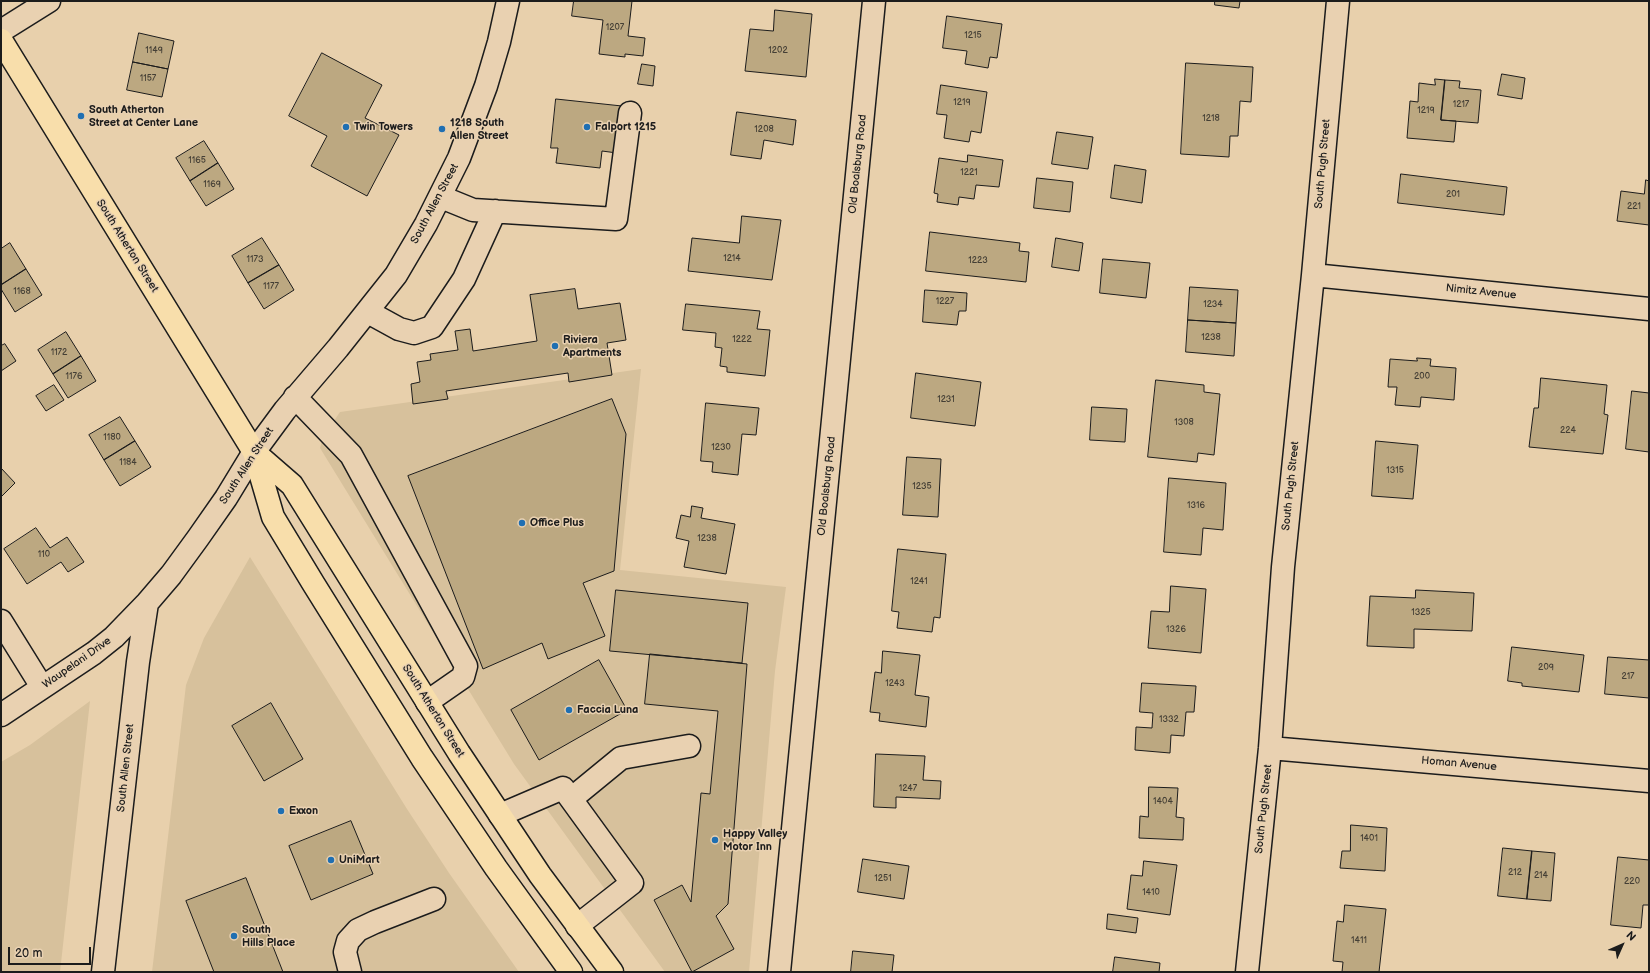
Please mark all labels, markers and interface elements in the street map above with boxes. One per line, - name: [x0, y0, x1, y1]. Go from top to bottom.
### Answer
- house number: 1207: [606, 23, 624, 33]
- house number: 1215: [964, 31, 982, 41]
- house number: 1149: [145, 46, 163, 56]
- house number: 1202: [768, 46, 788, 56]
- house number: 1157: [140, 74, 156, 84]
- house number: 1219: [953, 98, 971, 108]
- house number: 1217: [1453, 100, 1469, 110]
- place label: South Atherton Street at Center Lane: [89, 103, 198, 129]
- house number: 1219: [1417, 106, 1435, 116]
- marker: South Atherton Street at Center Lane: [76, 111, 86, 121]
- street label: Old Boalsburg Road: [846, 114, 870, 214]
- house number: 1218: [1202, 114, 1220, 124]
- place label: 1218 South Allen Street: [450, 116, 508, 142]
- street label: South Pugh Street: [1313, 119, 1333, 209]
- place label: Twin Towers: [354, 120, 413, 134]
- place label: Falport 1215: [595, 120, 656, 134]
- marker: Twin Towers: [341, 122, 351, 132]
- marker: Falport 1215: [582, 122, 592, 132]
- marker: 1218 South Allen Street: [437, 124, 447, 134]
- house number: 1208: [754, 125, 774, 135]
- house number: 1165: [188, 156, 206, 166]
- street label: South Allen Street: [408, 162, 462, 246]
- house number: 1221: [960, 168, 978, 178]
- house number: 1169: [203, 180, 221, 190]
- house number: 201: [1446, 190, 1460, 200]
- street label: South Atherton Street: [93, 197, 161, 295]
- house number: 221: [1627, 202, 1641, 212]
- house number: 1214: [723, 254, 741, 264]
- house number: 1173: [247, 255, 263, 265]
- house number: 1223: [968, 256, 988, 266]
- house number: 1177: [263, 282, 279, 292]
- street label: Nimitz Avenue: [1445, 282, 1517, 302]
- house number: 1168: [13, 287, 31, 297]
- house number: 1227: [936, 297, 954, 307]
- house number: 1234: [1203, 300, 1223, 310]
- place label: Riviera Apartments: [563, 333, 621, 359]
- house number: 1238: [1201, 333, 1221, 343]
- house number: 1222: [732, 335, 752, 345]
- marker: Riviera Apartments: [550, 341, 560, 351]
- house number: 1172: [51, 348, 67, 358]
- house number: 1176: [66, 372, 82, 382]
- house number: 200: [1414, 372, 1430, 382]
- house number: 1231: [937, 395, 955, 405]
- house number: 1308: [1174, 418, 1194, 428]
- street label: South Allen Street: [217, 425, 277, 507]
- house number: 224: [1560, 426, 1576, 436]
- house number: 1180: [103, 433, 121, 443]
- street label: Old Boalsburg Road: [815, 436, 839, 536]
- street label: South Pugh Street: [1280, 441, 1302, 531]
- house number: 1230: [711, 443, 731, 453]
- house number: 1184: [119, 458, 137, 468]
- house number: 1315: [1386, 466, 1404, 476]
- house number: 1235: [912, 482, 932, 492]
- house number: 1316: [1187, 501, 1205, 511]
- place label: Office Plus: [530, 516, 584, 530]
- marker: Office Plus: [517, 518, 527, 528]
- house number: 1238: [697, 534, 717, 544]
- house number: 110: [38, 550, 50, 560]
- house number: 1241: [910, 577, 928, 587]
- house number: 1325: [1411, 608, 1431, 618]
- house number: 1326: [1166, 625, 1186, 635]
- street label: Waupelani Drive: [40, 634, 114, 692]
- street label: South Atherton Street: [399, 662, 467, 760]
- house number: 209: [1538, 663, 1554, 673]
- house number: 217: [1621, 672, 1635, 682]
- house number: 1243: [885, 679, 905, 689]
- place label: Faccia Luna: [577, 703, 638, 717]
- marker: Faccia Luna: [564, 705, 574, 715]
- house number: 1332: [1159, 715, 1179, 725]
- street label: South Allen Street: [115, 723, 137, 813]
- street label: Homan Avenue: [1421, 754, 1497, 774]
- street label: South Pugh Street: [1253, 764, 1275, 854]
- house number: 1247: [899, 784, 917, 794]
- house number: 1404: [1153, 797, 1173, 807]
- place label: Exxon: [289, 804, 318, 818]
- marker: Exxon: [276, 806, 286, 816]
- place label: Happy Valley Motor Inn: [723, 827, 787, 853]
- house number: 1401: [1360, 834, 1378, 844]
- marker: Happy Valley Motor Inn: [710, 835, 720, 845]
- place label: UniMart: [339, 853, 380, 867]
- marker: UniMart: [326, 855, 336, 865]
- house number: 212: [1508, 868, 1522, 878]
- house number: 214: [1534, 871, 1548, 881]
- house number: 1251: [874, 874, 892, 884]
- house number: 220: [1624, 877, 1640, 887]
- house number: 1410: [1142, 888, 1160, 898]
- place label: South Hills Place: [242, 923, 295, 949]
- north arrow: [1602, 925, 1642, 965]
- text: N: [1623, 929, 1638, 944]
- marker: South Hills Place: [229, 931, 239, 941]
- house number: 1411: [1351, 936, 1367, 946]
- scale bar: [10, 939, 93, 965]
- text: 20 m: [15, 946, 42, 961]

